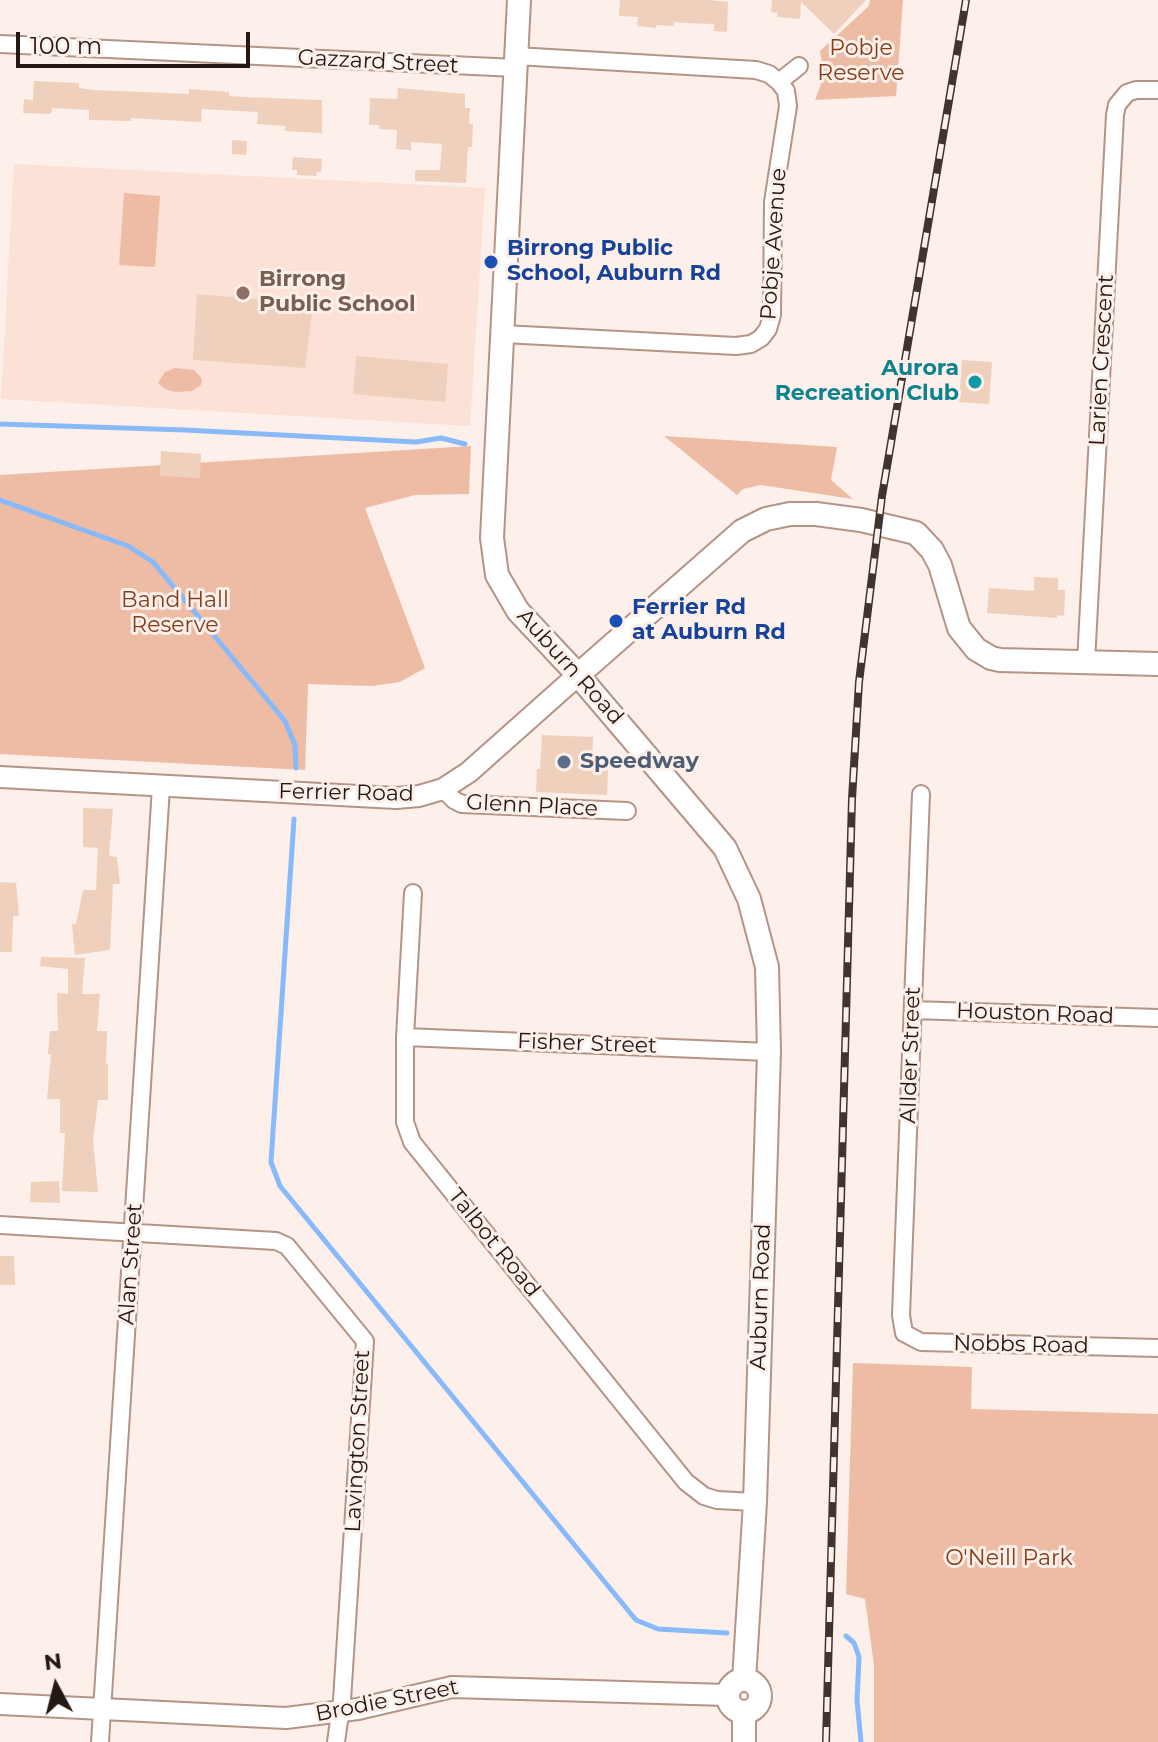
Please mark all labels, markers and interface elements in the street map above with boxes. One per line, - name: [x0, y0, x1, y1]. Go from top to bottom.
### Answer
- scale bar: [20, 16, 254, 66]
- text: 100 m: [30, 31, 102, 60]
- park label: Pobje Reserve: [817, 36, 905, 88]
- street label: Gazzard Street: [297, 45, 459, 79]
- street label: Pobje Avenue: [756, 167, 792, 321]
- place label: Birrong Public School, Auburn Rd: [507, 236, 721, 288]
- marker: Birrong Public School, Auburn Rd: [482, 253, 500, 271]
- place label: Birrong Public School: [259, 267, 416, 318]
- street label: Larien Crescent: [1084, 273, 1120, 447]
- marker: Birrong Public School: [234, 284, 252, 302]
- place label: Aurora Recreation Club: [775, 356, 959, 408]
- marker: Aurora Recreation Club: [966, 373, 984, 391]
- park label: Band Hall Reserve: [121, 588, 229, 640]
- place label: Ferrier Rd at Auburn Rd: [632, 595, 786, 646]
- street label: Auburn Road: [511, 604, 629, 730]
- marker: Ferrier Rd at Auburn Rd: [607, 612, 625, 630]
- place label: Speedway: [580, 749, 699, 775]
- marker: Speedway: [555, 753, 573, 771]
- street label: Ferrier Road: [278, 779, 414, 807]
- street label: Glenn Place: [465, 789, 599, 823]
- street label: Allder Street: [895, 986, 927, 1124]
- street label: Houston Road: [956, 998, 1114, 1030]
- street label: Fisher Street: [517, 1028, 657, 1060]
- street label: Talbot Road: [442, 1183, 546, 1303]
- street label: Alan Street: [114, 1202, 148, 1326]
- street label: Auburn Road: [745, 1223, 777, 1371]
- street label: Nobbs Road: [953, 1331, 1089, 1359]
- street label: Lavington Street: [340, 1349, 376, 1533]
- park label: O'Neill Park: [945, 1546, 1073, 1572]
- north arrow: [16, 1646, 96, 1726]
- text: N: [43, 1647, 63, 1676]
- street label: Brodie Street: [313, 1674, 461, 1728]

